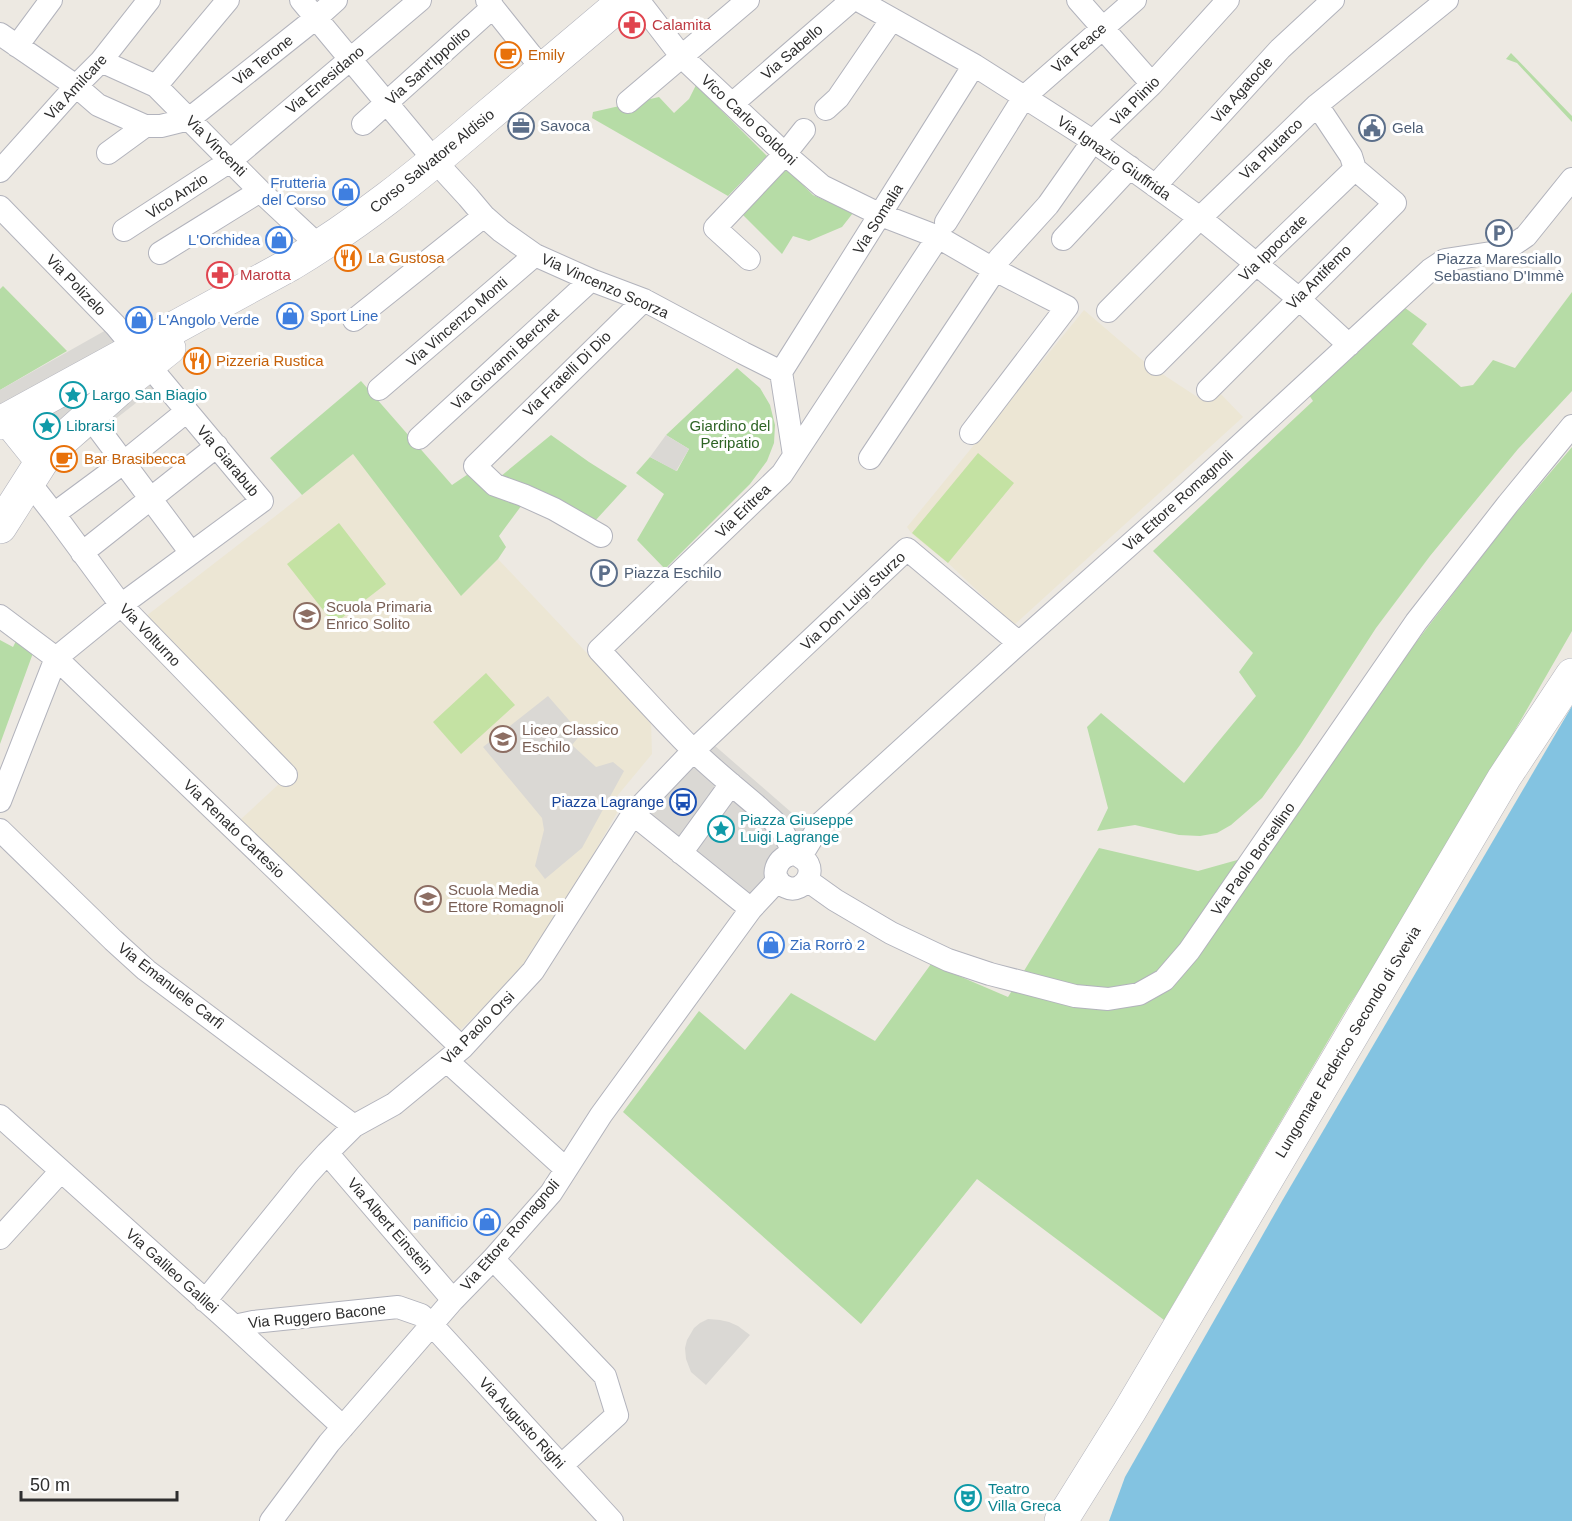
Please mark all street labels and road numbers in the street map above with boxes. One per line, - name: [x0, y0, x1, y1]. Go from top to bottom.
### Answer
- street label: Via Feace: [1048, 19, 1110, 76]
- street label: Via Sabello: [758, 20, 826, 83]
- street label: Via Sant'Ippolito: [382, 23, 473, 108]
- street label: Via Terone: [229, 31, 296, 88]
- street label: Via Enesidano: [282, 42, 367, 117]
- street label: Via Amilcare: [41, 50, 110, 123]
- street label: Via Agatocle: [1208, 53, 1276, 126]
- street label: Vico Carlo Goldoni: [698, 71, 801, 168]
- street label: Via Plinio: [1107, 73, 1163, 129]
- street label: Corso Salvatore Aldisio: [366, 105, 497, 216]
- street label: Via Vincenti: [183, 112, 250, 179]
- street label: Via Ignazio Giuffrida: [1054, 112, 1175, 204]
- street label: Via Plutarco: [1236, 115, 1306, 183]
- street label: Vico Anzio: [143, 169, 211, 222]
- street label: Via Somalia: [849, 180, 906, 257]
- street label: Via Ippocrate: [1235, 211, 1310, 284]
- street label: Via Antifemo: [1283, 241, 1354, 312]
- street label: Via Vincenzo Scorza: [539, 250, 672, 322]
- street label: Via Polizelo: [43, 251, 110, 319]
- street label: Via Vincenzo Monti: [403, 273, 510, 370]
- street label: Via Giovanni Berchet: [447, 304, 562, 413]
- street label: Via Fratelli Di Dio: [519, 327, 614, 420]
- street label: Via Giarabub: [194, 422, 263, 500]
- street label: Via Ettore Romagnoli: [1119, 447, 1236, 554]
- street label: Via Eritrea: [712, 480, 774, 541]
- street label: Via Don Luigi Sturzo: [797, 548, 908, 653]
- street label: Via Volturno: [116, 600, 184, 670]
- street label: Via Renato Cartesio: [180, 776, 288, 881]
- street label: Via Paolo Borsellino: [1207, 799, 1298, 918]
- street label: Lungomare Federico Secondo di Svevia: [1272, 922, 1424, 1160]
- street label: Via Emanuele Carfì: [115, 939, 228, 1032]
- street label: Via Paolo Orsi: [438, 988, 517, 1067]
- street label: Via Albert Einstein: [344, 1174, 437, 1277]
- street label: Via Ettore Romagnoli: [457, 1176, 562, 1294]
- street label: Via Galileo Galilei: [123, 1225, 222, 1316]
- street label: Via Ruggero Bacone: [247, 1300, 387, 1331]
- street label: Via Augusto Righi: [476, 1374, 569, 1472]

